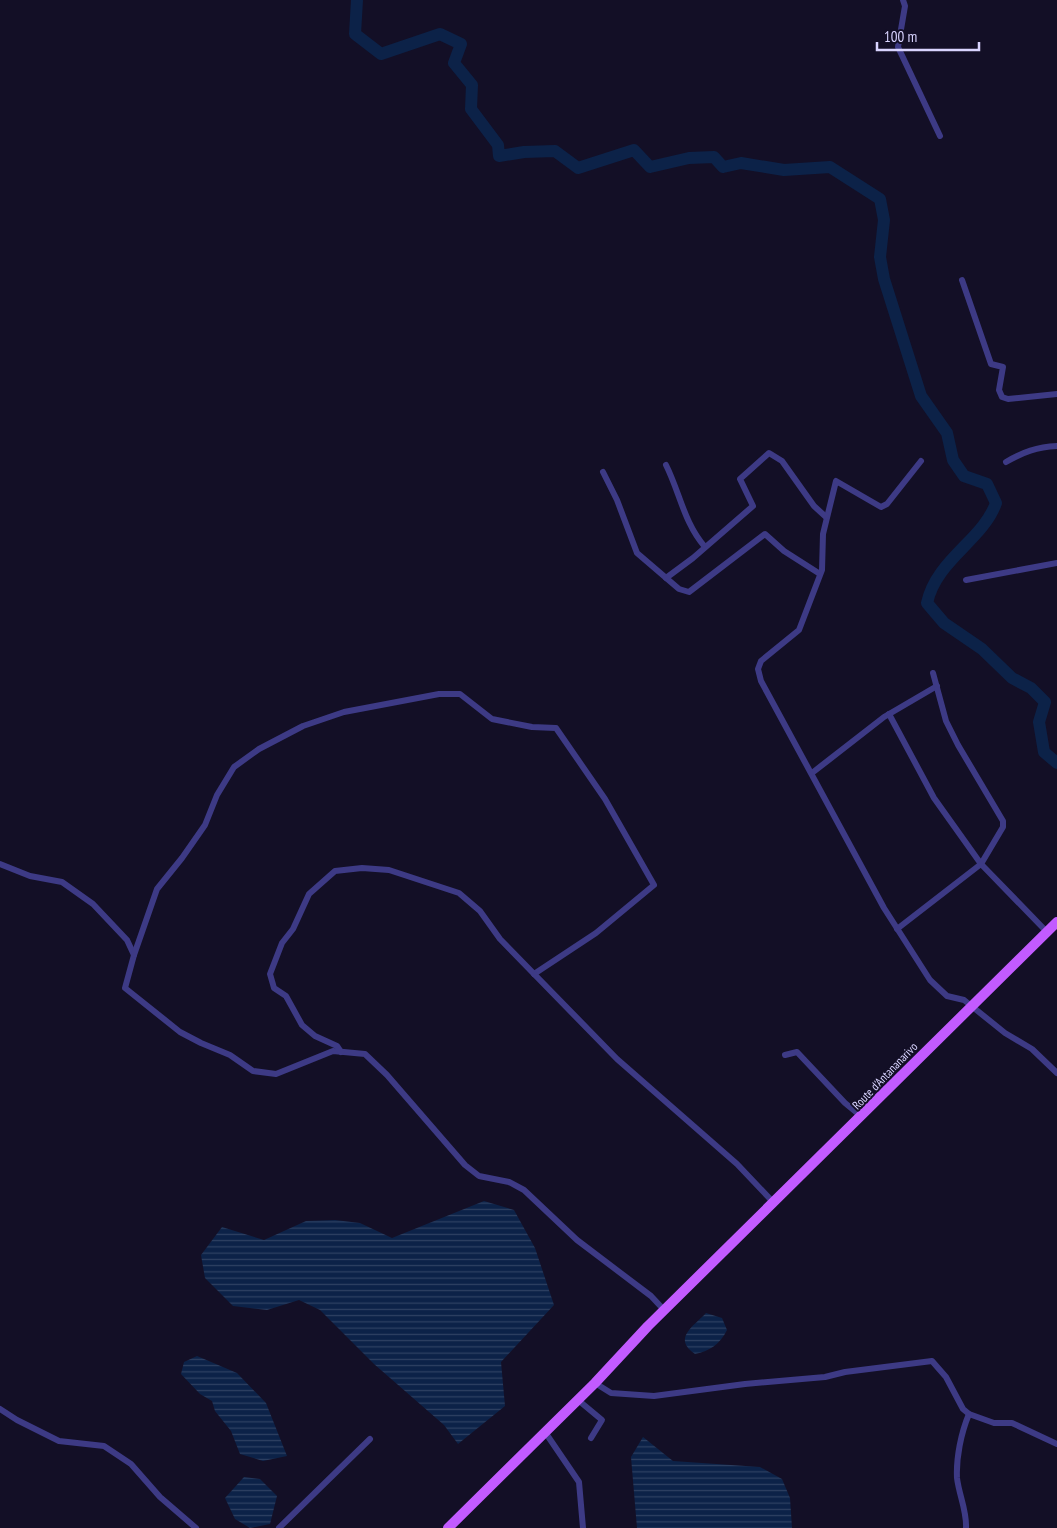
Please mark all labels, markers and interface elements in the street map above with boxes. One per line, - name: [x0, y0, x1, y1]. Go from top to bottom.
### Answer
- scale bar: [877, 20, 980, 52]
- text: 100 m: [884, 27, 917, 46]
- street label: Route d'Antananarivo: [849, 1039, 920, 1112]

